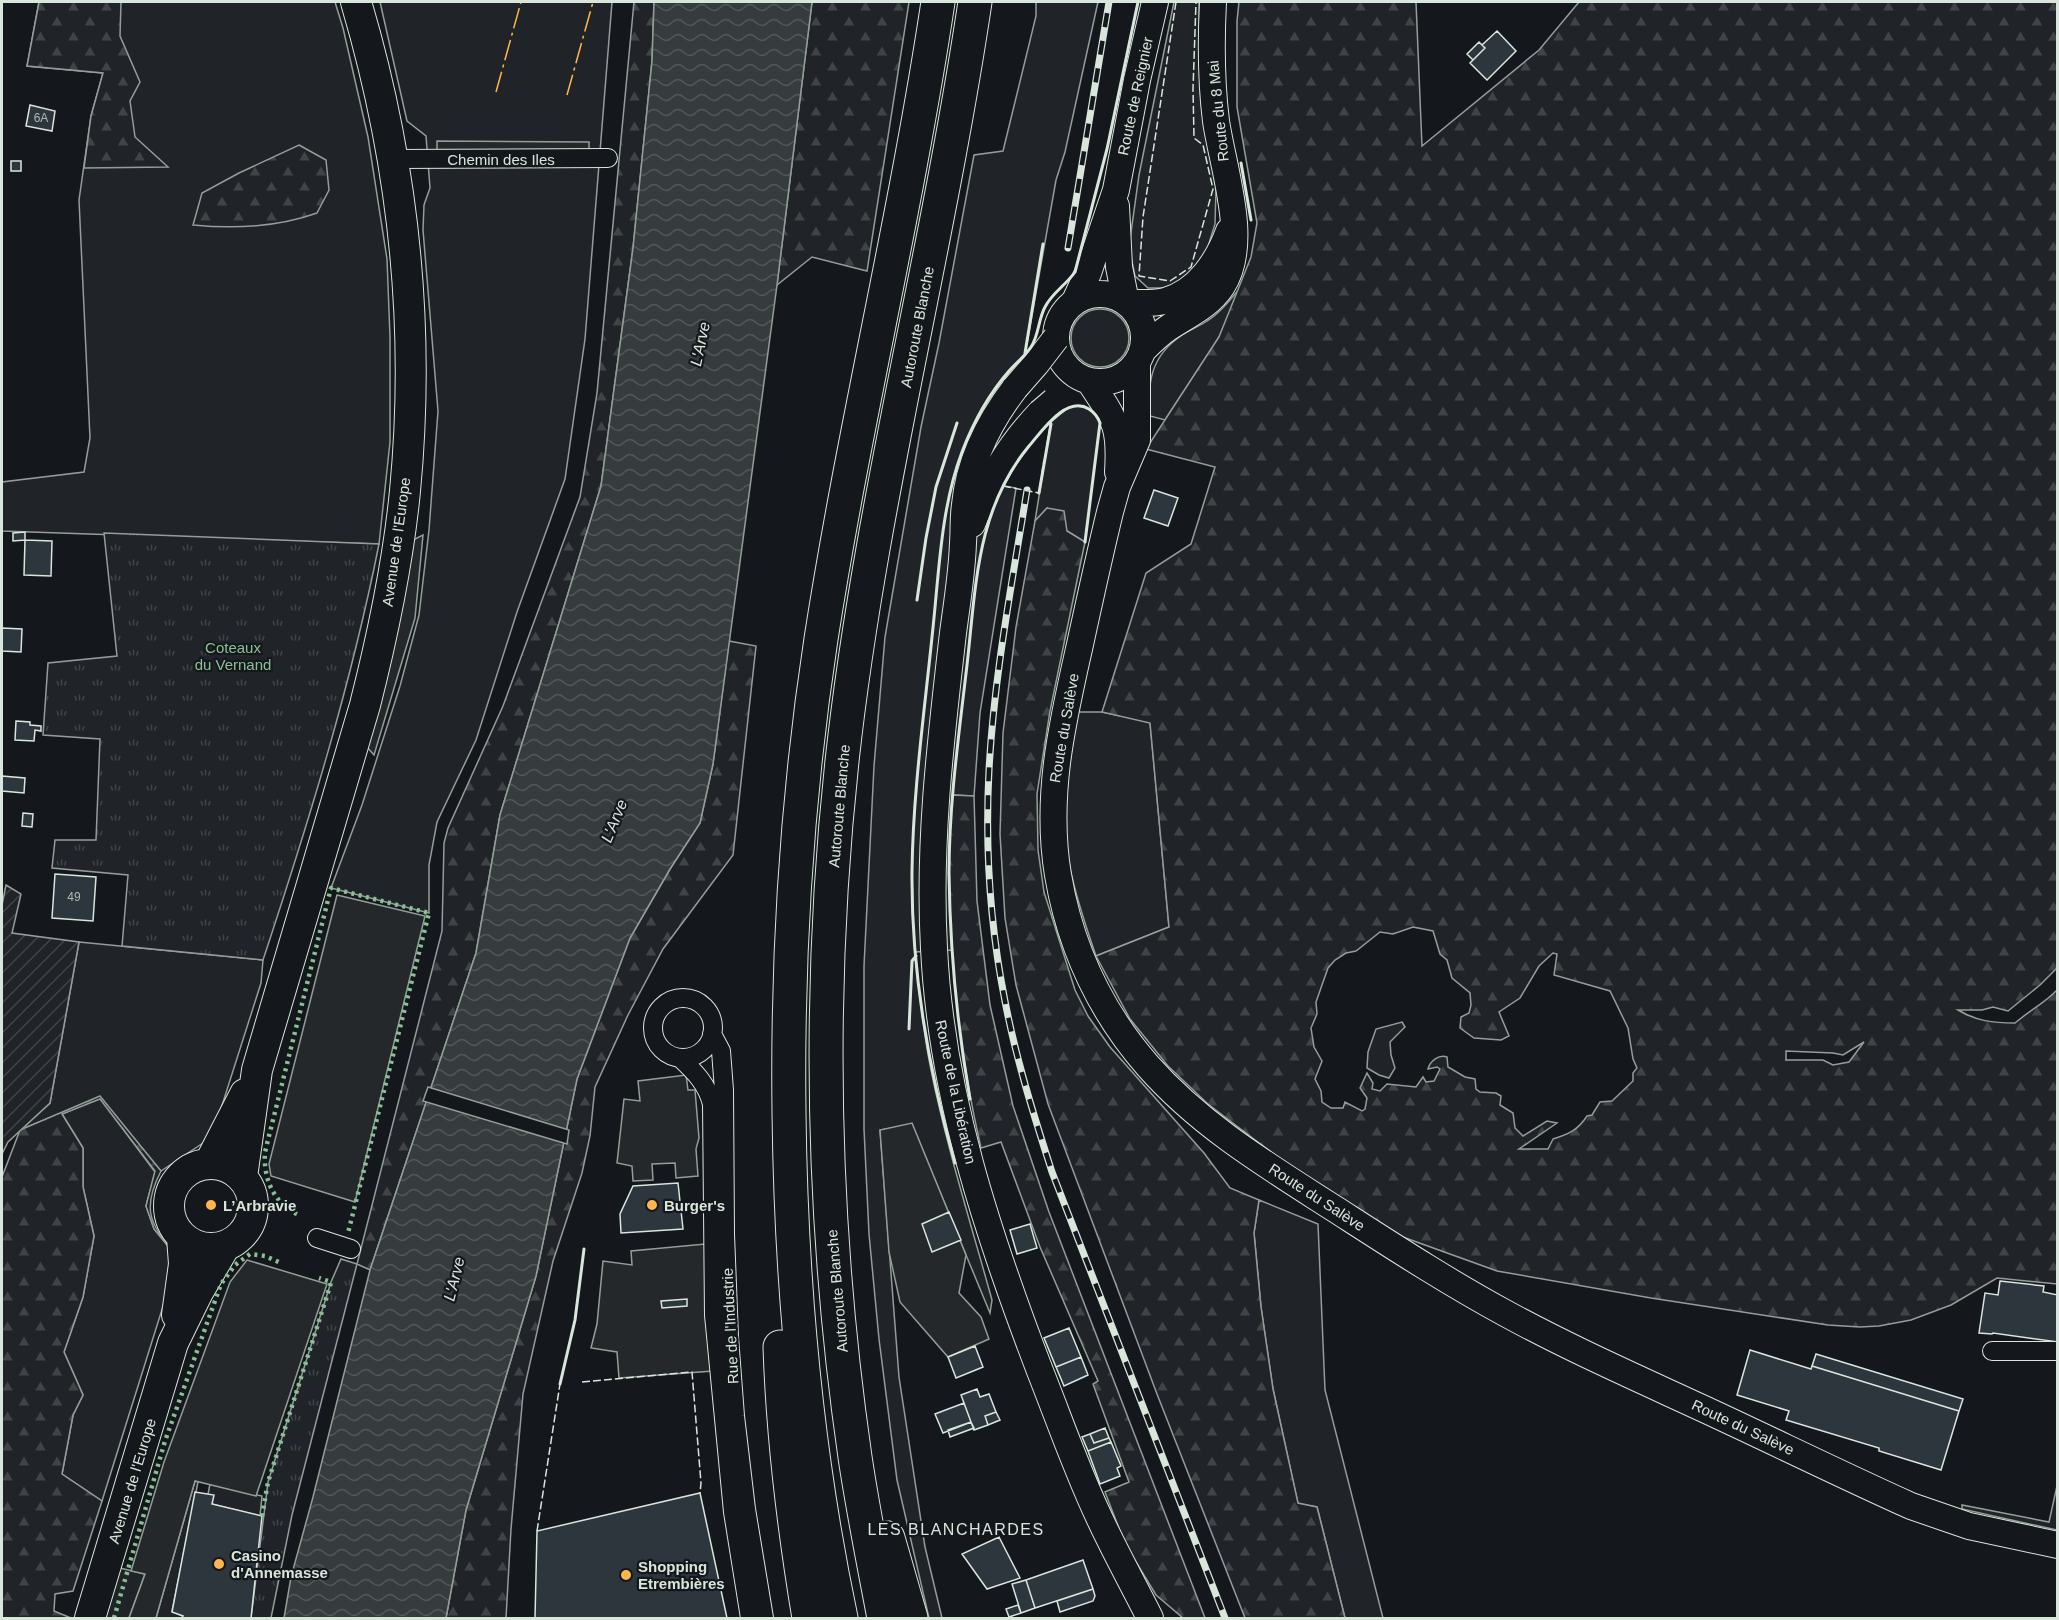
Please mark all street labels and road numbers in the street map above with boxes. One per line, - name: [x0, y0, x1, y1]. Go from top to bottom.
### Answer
- street label: Route de Reignier: [1114, 35, 1156, 157]
- street label: Route du 8 Mai: [1204, 60, 1232, 162]
- street label: Chemin des Iles: [447, 151, 555, 168]
- street label: Autoroute Blanche: [897, 265, 937, 389]
- street label: Avenue de l'Europe: [379, 476, 413, 608]
- street label: Route du Salève: [1046, 672, 1082, 784]
- street label: Autoroute Blanche: [825, 744, 853, 868]
- street label: Route de la Libération: [932, 1018, 980, 1166]
- street label: Route du Salève: [1266, 1160, 1368, 1234]
- street label: Autoroute Blanche: [823, 1229, 851, 1353]
- street label: Rue de l'Industrie: [718, 1268, 742, 1384]
- street label: Route du Salève: [1689, 1396, 1797, 1458]
- street label: Avenue de l'Europe: [105, 1416, 159, 1546]

